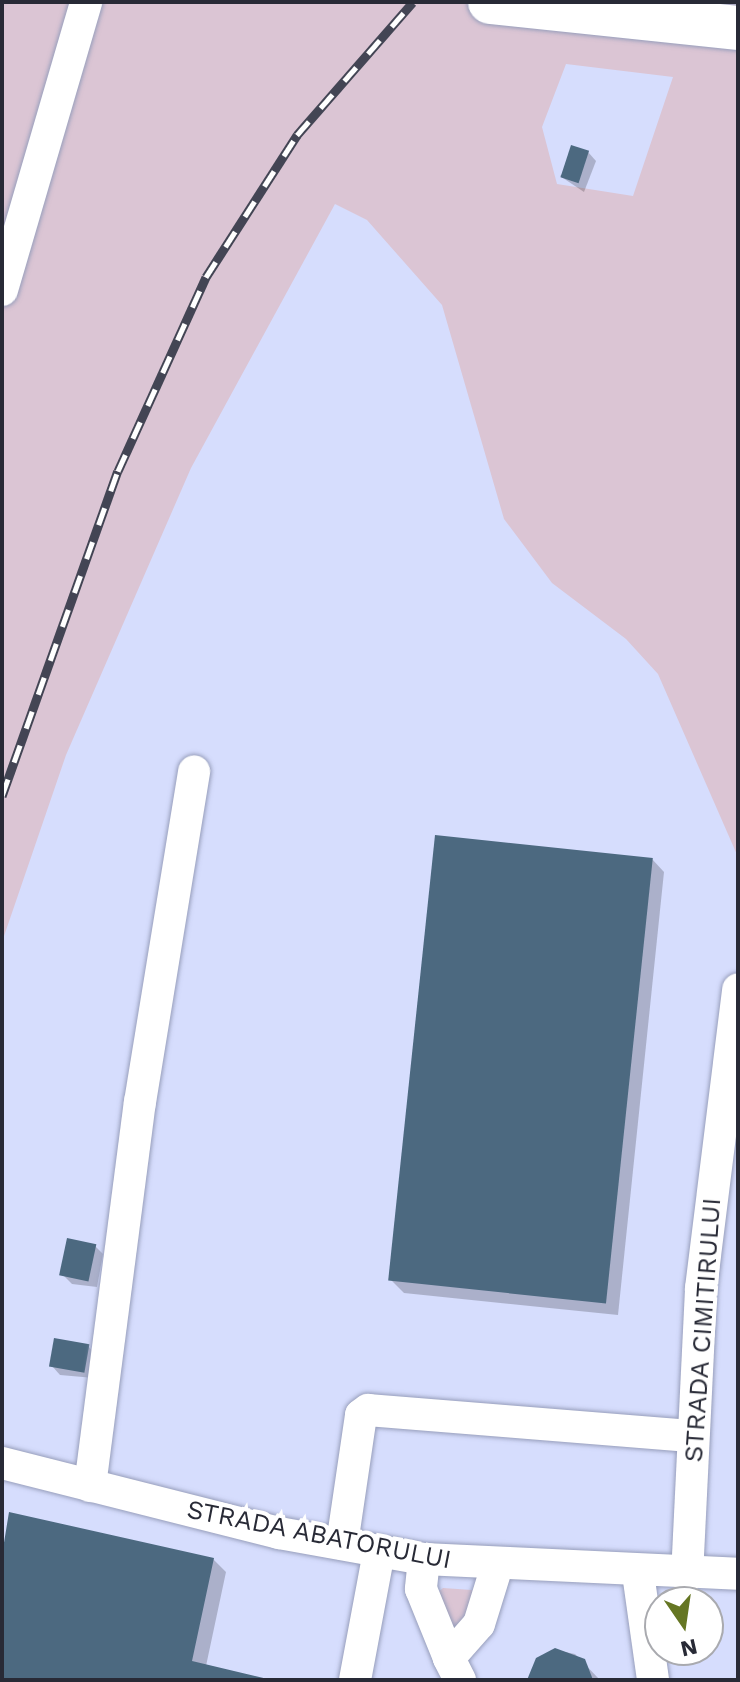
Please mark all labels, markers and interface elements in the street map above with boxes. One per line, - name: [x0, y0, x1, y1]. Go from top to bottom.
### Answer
- street label: STRADA CIMITIRULUI: [678, 1196, 728, 1464]
- street label: STRADA ABATORULUI: [183, 1494, 455, 1576]
- north arrow: [644, 1586, 724, 1666]
- text: N: [678, 1634, 700, 1662]

